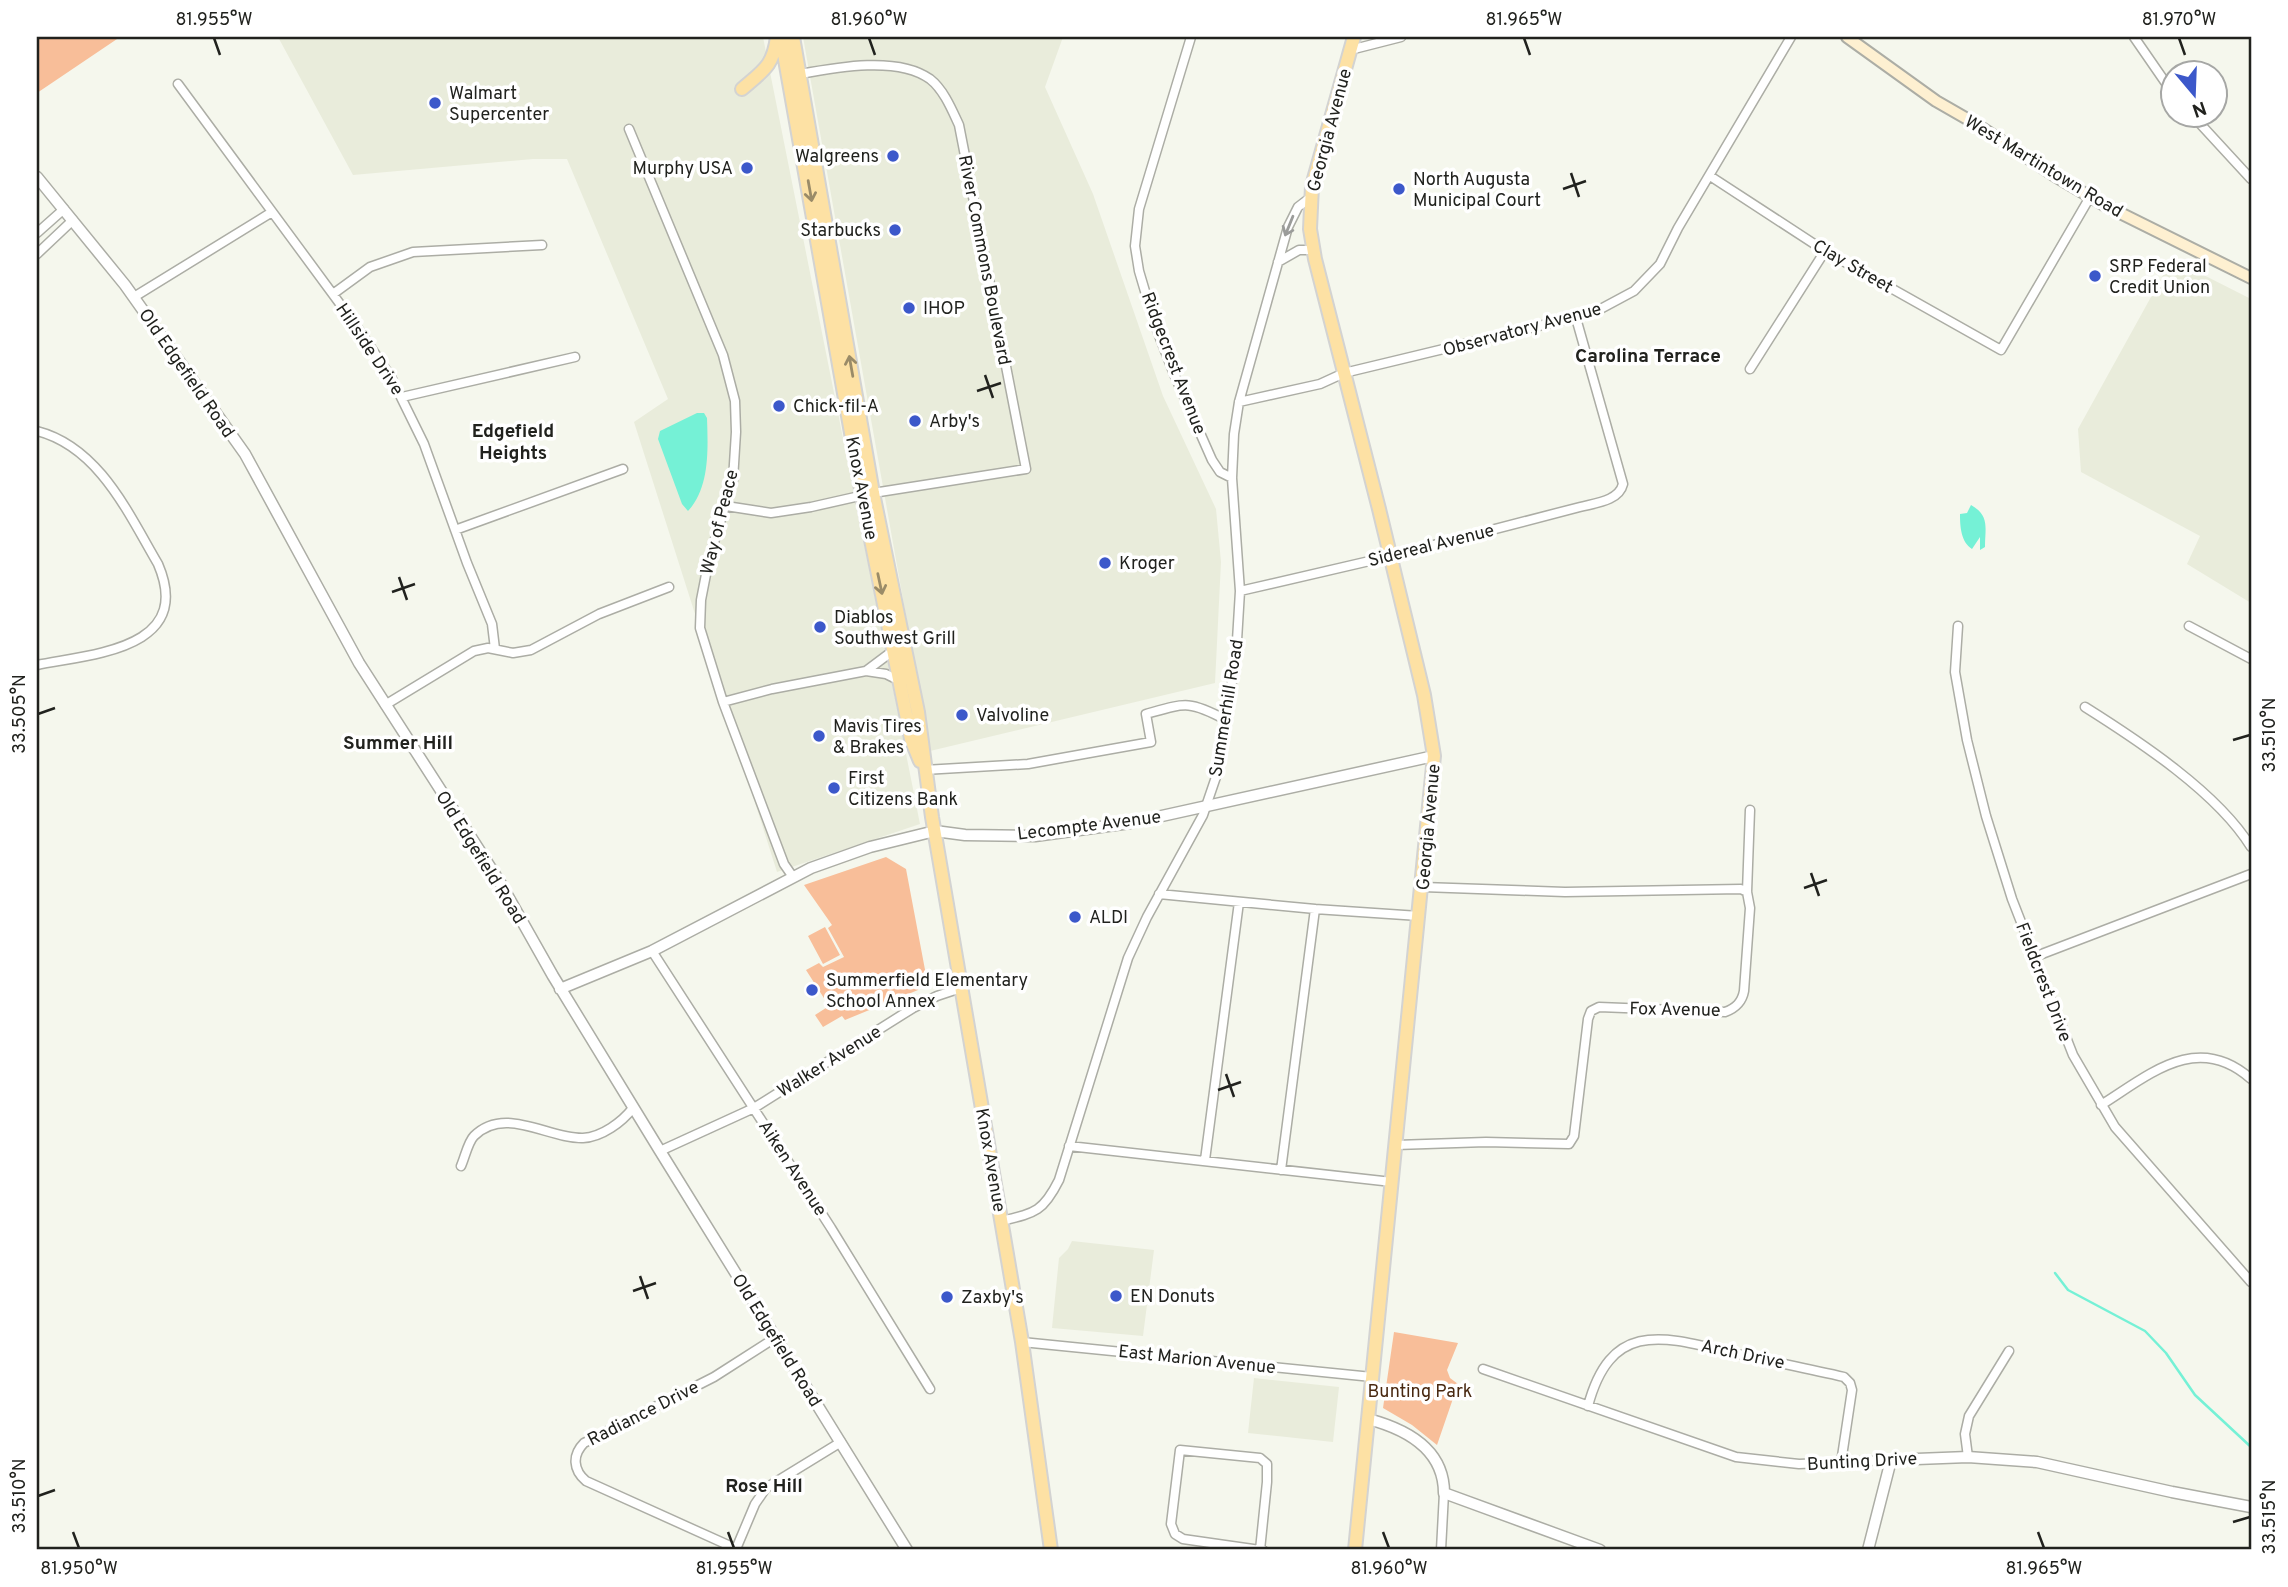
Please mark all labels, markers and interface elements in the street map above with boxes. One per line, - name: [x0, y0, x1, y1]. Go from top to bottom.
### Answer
- text: 81.955°W: [175, 9, 253, 32]
- text: 81.960°W: [830, 9, 908, 32]
- text: 81.965°W: [1486, 9, 1562, 32]
- text: 81.970°W: [2142, 9, 2216, 32]
- north arrow: [2158, 60, 2228, 130]
- street label: Georgia Avenue: [1303, 66, 1358, 195]
- place label: Walmart Supercenter: [449, 83, 549, 127]
- marker: Walmart Supercenter: [427, 95, 443, 111]
- text: N: [2189, 95, 2209, 122]
- street label: West Martintown Road: [1960, 111, 2127, 224]
- place label: Walgreens: [795, 146, 879, 169]
- marker: Walgreens: [885, 148, 901, 164]
- street label: River Commons Boulevard: [952, 153, 1015, 367]
- place label: Murphy USA: [632, 158, 733, 181]
- marker: Murphy USA: [739, 160, 755, 176]
- place label: North Augusta Municipal Court: [1413, 169, 1541, 213]
- one-way arrow: [803, 179, 817, 202]
- marker: North Augusta Municipal Court: [1391, 181, 1407, 197]
- one-way arrow: [1282, 215, 1295, 237]
- place label: Starbucks: [800, 220, 881, 243]
- marker: Starbucks: [887, 222, 903, 238]
- street label: Clay Street: [1808, 235, 1897, 300]
- place label: SRP Federal Credit Union: [2109, 256, 2210, 300]
- marker: SRP Federal Credit Union: [2087, 268, 2103, 284]
- street label: Ridgecrest Avenue: [1135, 289, 1210, 438]
- place label: IHOP: [923, 298, 965, 321]
- street label: Observatory Avenue: [1441, 298, 1604, 363]
- street label: Hillside Drive: [330, 299, 408, 400]
- marker: IHOP: [901, 300, 917, 316]
- street label: Old Edgefield Road: [133, 305, 239, 443]
- district label: Carolina Terrace: [1575, 345, 1721, 369]
- one-way arrow: [844, 355, 857, 378]
- place label: Chick-fil-A: [793, 396, 879, 419]
- marker: Chick-fil-A: [771, 398, 787, 414]
- place label: Arby's: [929, 411, 980, 434]
- marker: Arby's: [907, 413, 923, 429]
- district label: Edgefield Heights: [472, 420, 554, 466]
- street label: Knox Avenue: [839, 435, 882, 542]
- street label: Way of Peace: [696, 467, 745, 577]
- street label: Sidereal Avenue: [1366, 520, 1497, 573]
- place label: Kroger: [1119, 553, 1175, 576]
- marker: Kroger: [1097, 555, 1113, 571]
- one-way arrow: [874, 572, 888, 595]
- place label: Diablos Southwest Grill: [834, 607, 956, 651]
- marker: Diablos Southwest Grill: [812, 619, 828, 635]
- street label: Summerhill Road: [1205, 638, 1250, 779]
- text: 33.505°N: [9, 674, 32, 754]
- text: 33.510°N: [2259, 697, 2282, 773]
- place label: Valvoline: [976, 705, 1049, 728]
- marker: Valvoline: [954, 707, 970, 723]
- place label: Mavis Tires & Brakes: [833, 716, 922, 760]
- marker: Mavis Tires & Brakes: [811, 728, 827, 744]
- district label: Summer Hill: [343, 732, 453, 756]
- street label: Georgia Avenue: [1413, 763, 1446, 891]
- place label: First Citizens Bank: [848, 768, 958, 812]
- marker: First Citizens Bank: [826, 780, 842, 796]
- street label: Old Edgefield Road: [429, 787, 530, 929]
- street label: Lecompte Avenue: [1016, 806, 1162, 847]
- place label: ALDI: [1089, 907, 1128, 930]
- marker: ALDI: [1067, 909, 1083, 925]
- street label: Fieldcrest Drive: [2009, 919, 2076, 1046]
- place label: Summerfield Elementary School Annex: [826, 970, 1028, 1014]
- marker: Summerfield Elementary School Annex: [804, 982, 820, 998]
- street label: Fox Avenue: [1629, 998, 1721, 1023]
- street label: Walker Avenue: [773, 1021, 886, 1103]
- street label: Knox Avenue: [969, 1107, 1010, 1214]
- street label: Aiken Avenue: [752, 1117, 831, 1221]
- street label: Old Edgefield Road: [725, 1270, 826, 1412]
- place label: EN Donuts: [1130, 1286, 1215, 1309]
- place label: Zaxby's: [961, 1287, 1024, 1310]
- marker: EN Donuts: [1108, 1288, 1124, 1304]
- marker: Zaxby's: [939, 1289, 955, 1305]
- street label: Arch Drive: [1699, 1335, 1787, 1376]
- street label: East Marion Avenue: [1117, 1341, 1277, 1380]
- street label: Radiance Drive: [584, 1376, 703, 1452]
- park label: Bunting Park: [1368, 1381, 1472, 1404]
- street label: Bunting Drive: [1806, 1448, 1918, 1477]
- text: 33.510°N: [9, 1458, 32, 1534]
- district label: Rose Hill: [725, 1475, 803, 1499]
- text: 33.515°N: [2259, 1480, 2282, 1554]
- text: 81.950°W: [40, 1558, 118, 1581]
- text: 81.955°W: [695, 1558, 773, 1581]
- text: 81.960°W: [1350, 1558, 1428, 1581]
- text: 81.965°W: [2006, 1558, 2082, 1581]

